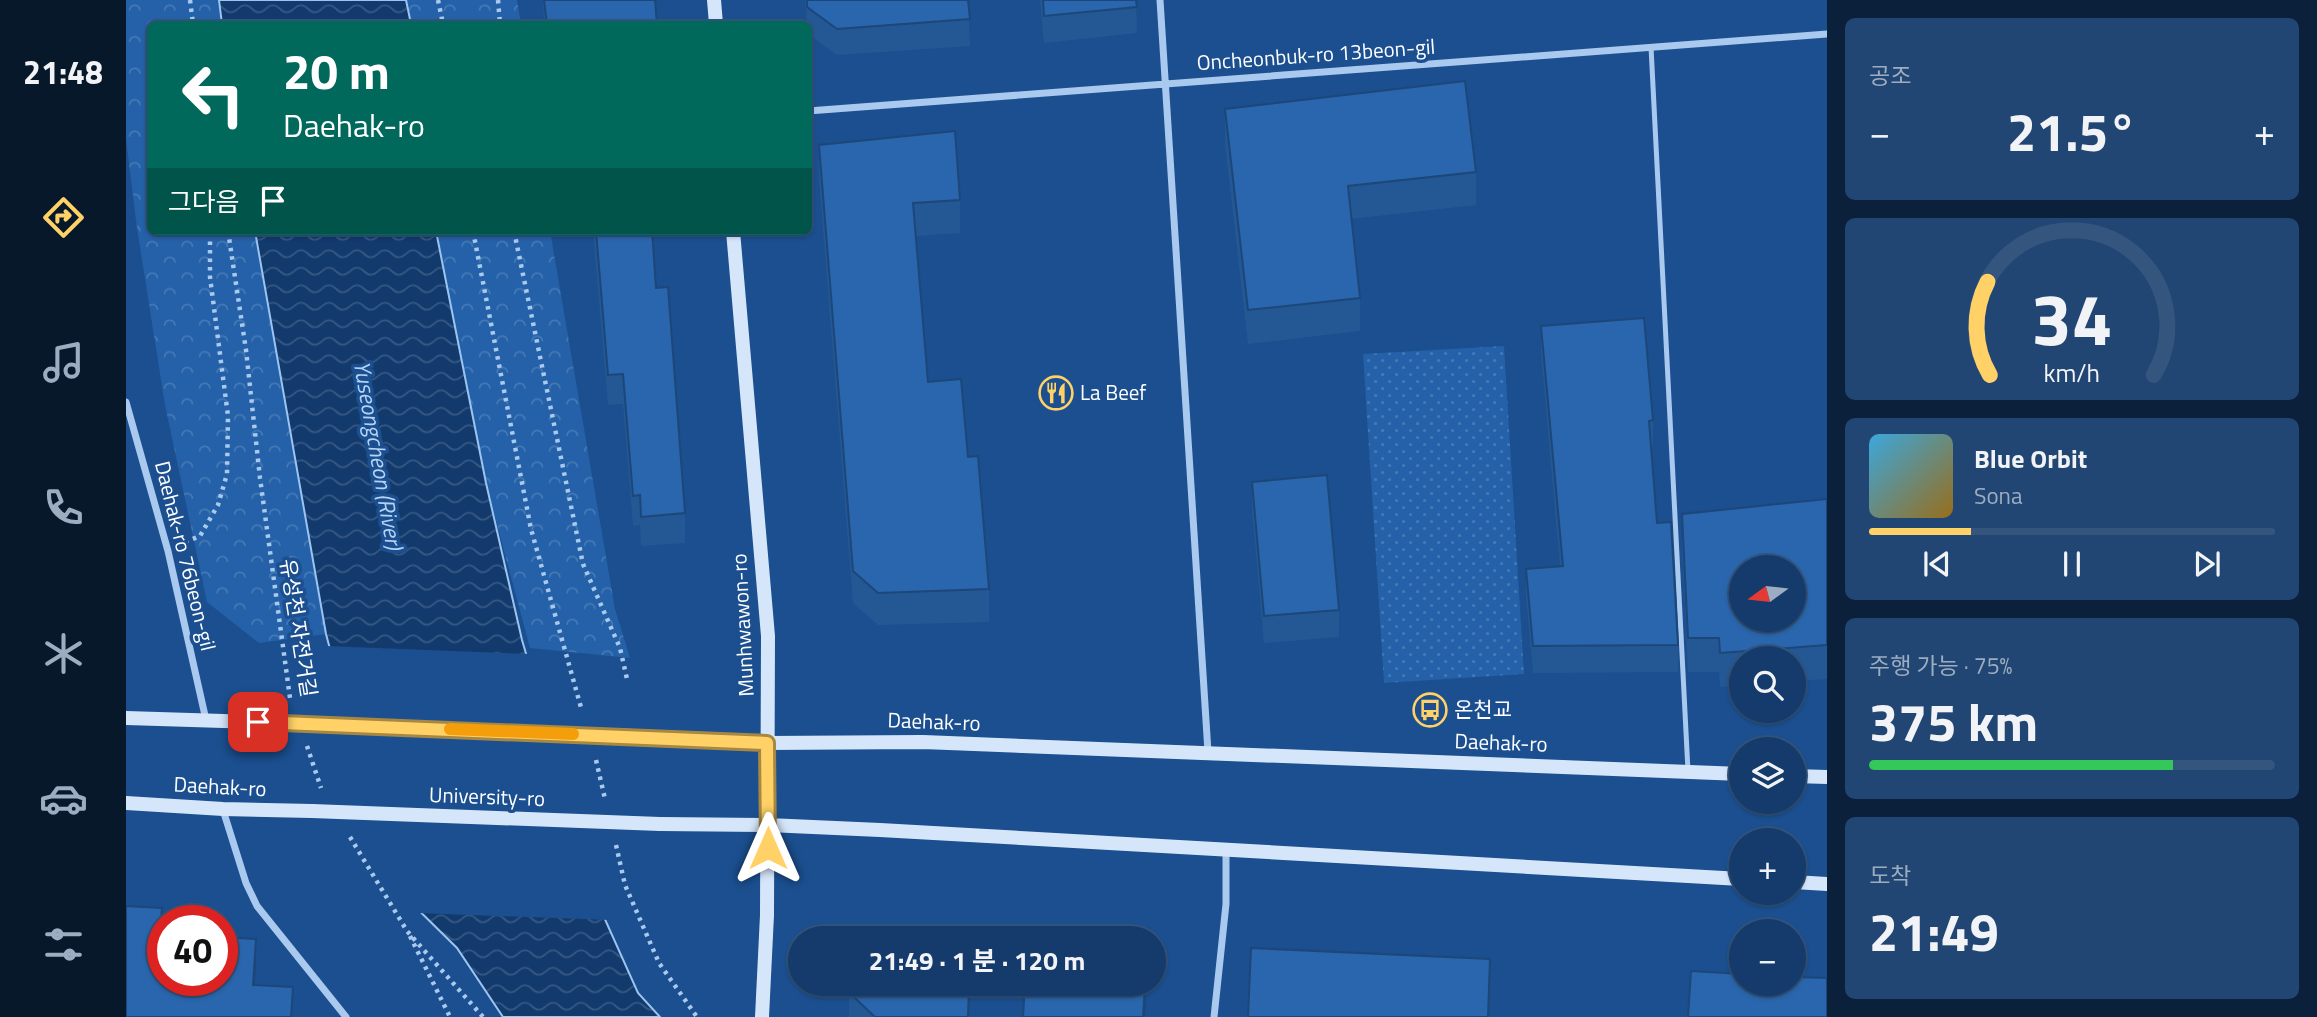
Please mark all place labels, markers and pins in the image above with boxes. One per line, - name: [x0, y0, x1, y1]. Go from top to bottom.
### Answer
- restaurant icon: La Beef: [1037, 374, 1075, 412]
- place label: La Beef: [1080, 376, 1146, 408]
- bus stop icon: 온천교: [1411, 691, 1449, 729]
- pin: [228, 692, 288, 752]
- place label: 온천교: [1454, 693, 1512, 725]

